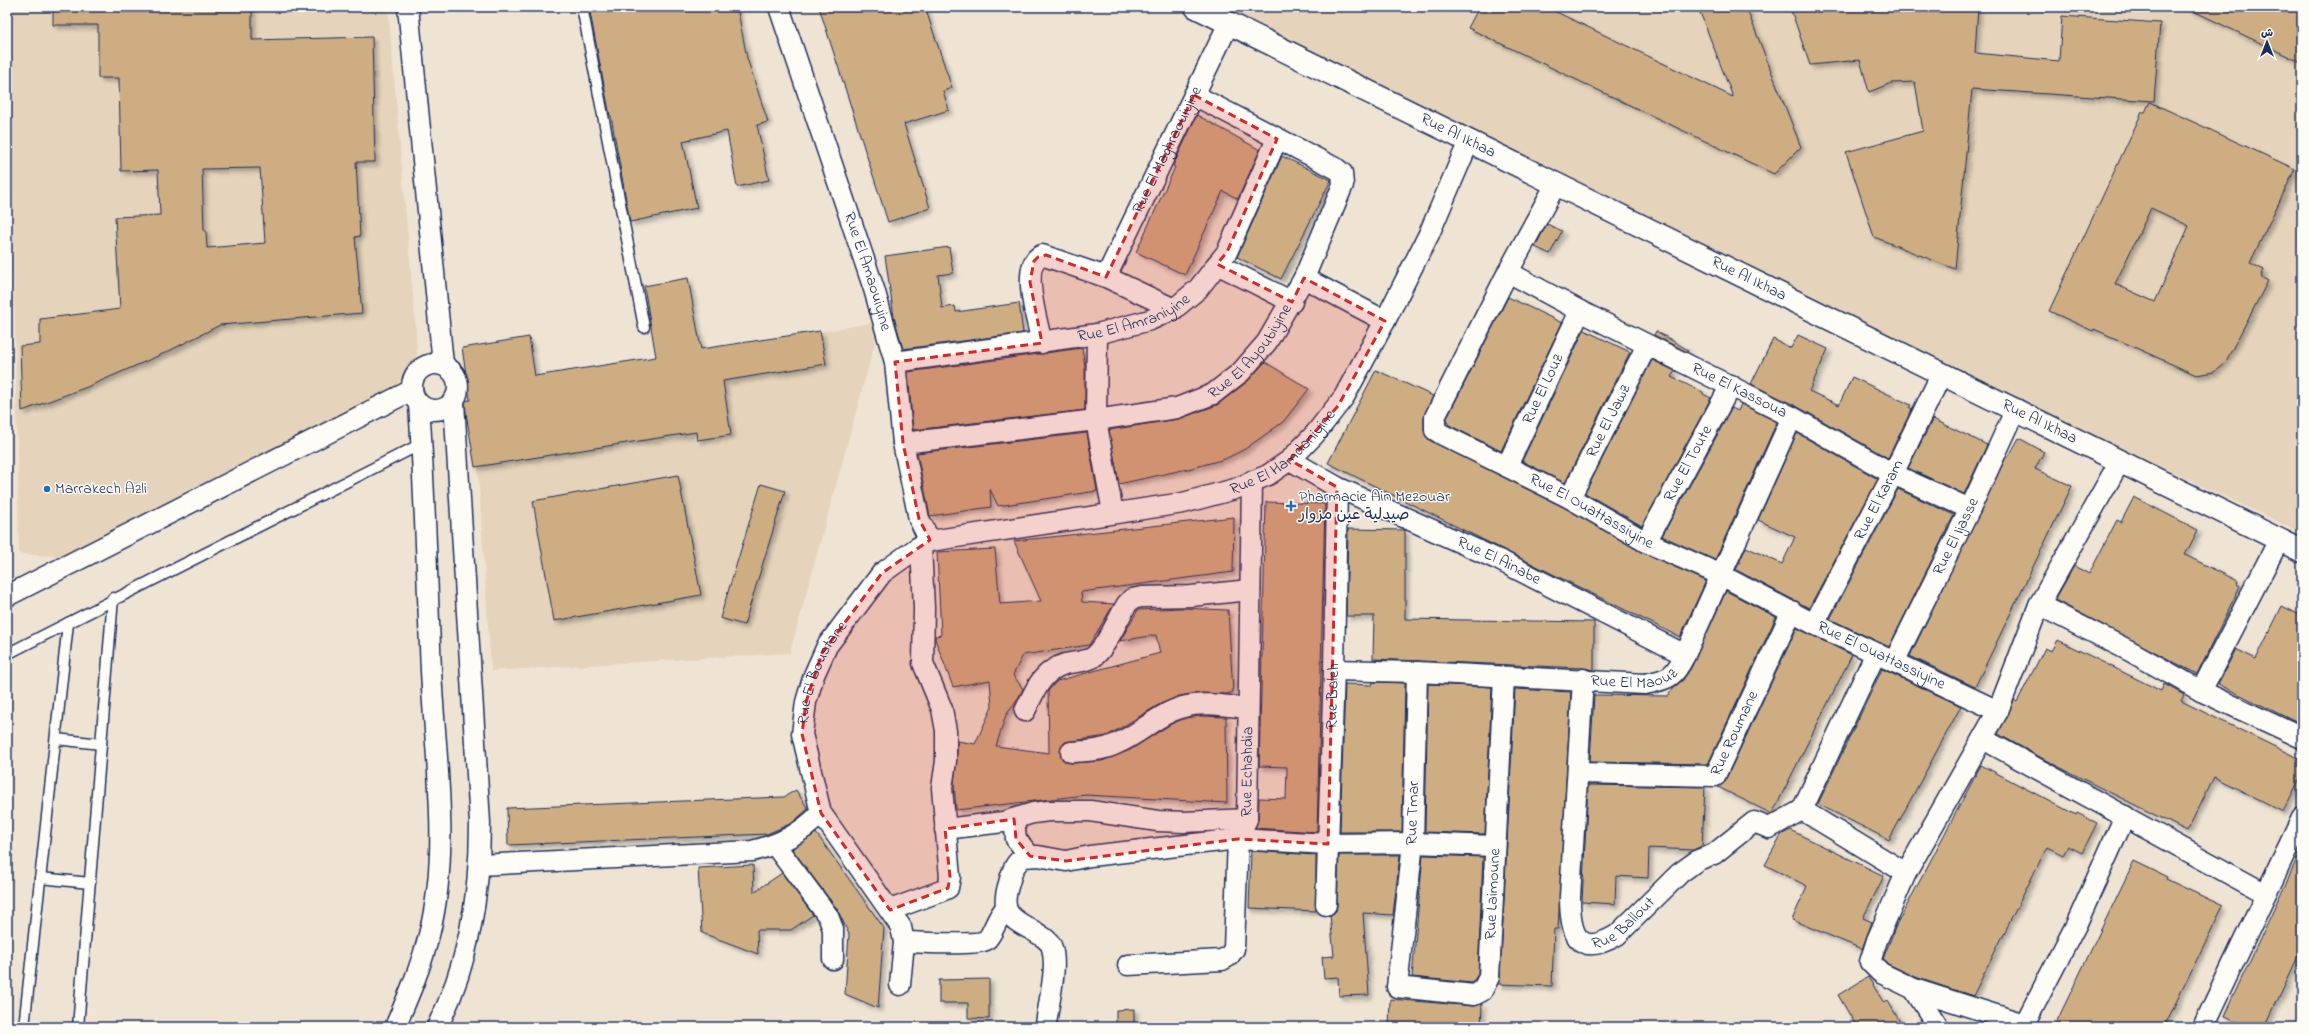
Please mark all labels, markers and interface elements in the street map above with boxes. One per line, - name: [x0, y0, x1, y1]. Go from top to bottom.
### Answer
- north arrow: [2247, 22, 2287, 62]
- text: ش: [2261, 25, 2273, 41]
- street label: Rue El Maghraouiyine: [1126, 82, 1209, 218]
- street label: Rue Al Ikhaa: [1416, 107, 1500, 165]
- street label: Rue El Amaouiyine: [837, 209, 898, 335]
- street label: Rue Al Ikhaa: [1707, 250, 1791, 308]
- street label: Rue El Amraniyine: [1076, 287, 1196, 349]
- street label: Rue El Ayoubiyine: [1203, 299, 1299, 405]
- street label: Rue El Louz: [1516, 350, 1570, 428]
- street label: Rue El Kassoua: [1687, 357, 1791, 425]
- street label: Rue El Jawz: [1580, 380, 1637, 462]
- street label: Rue Al Ikhaa: [1998, 393, 2081, 451]
- street label: Rue El Hamdaniyine: [1227, 404, 1342, 502]
- street label: Rue El Toute: [1658, 420, 1719, 506]
- street label: Rue El Karam: [1848, 456, 1910, 545]
- street label: Rue El Ouattassiyine: [1525, 467, 1658, 556]
- place label: Marrakech Azli: [55, 477, 147, 501]
- marker: Marrakech Azli: [42, 484, 52, 494]
- place label: Pharmacie Ain Mezouar صيدلية عين مزوار: [1297, 485, 1450, 527]
- street label: Rue El Ijasse: [1927, 493, 1986, 580]
- marker: Pharmacie Ain Mezouar صيدلية عين مزوار: [1286, 501, 1296, 511]
- street label: Rue El Ainabe: [1453, 531, 1546, 592]
- street label: Rue El Boustane: [791, 615, 854, 726]
- street label: Rue El Ouattassiyine: [1813, 615, 1950, 697]
- street label: Rue El Maouz: [1590, 662, 1684, 696]
- street label: Rue Baleh: [1320, 663, 1346, 730]
- street label: Rue Roumane: [1705, 686, 1765, 780]
- street label: Rue Echahdia: [1235, 726, 1260, 817]
- street label: Rue Tmar: [1400, 780, 1426, 846]
- street label: Rue Laimoune: [1479, 847, 1507, 940]
- street label: Rue Ballout: [1590, 891, 1661, 956]

